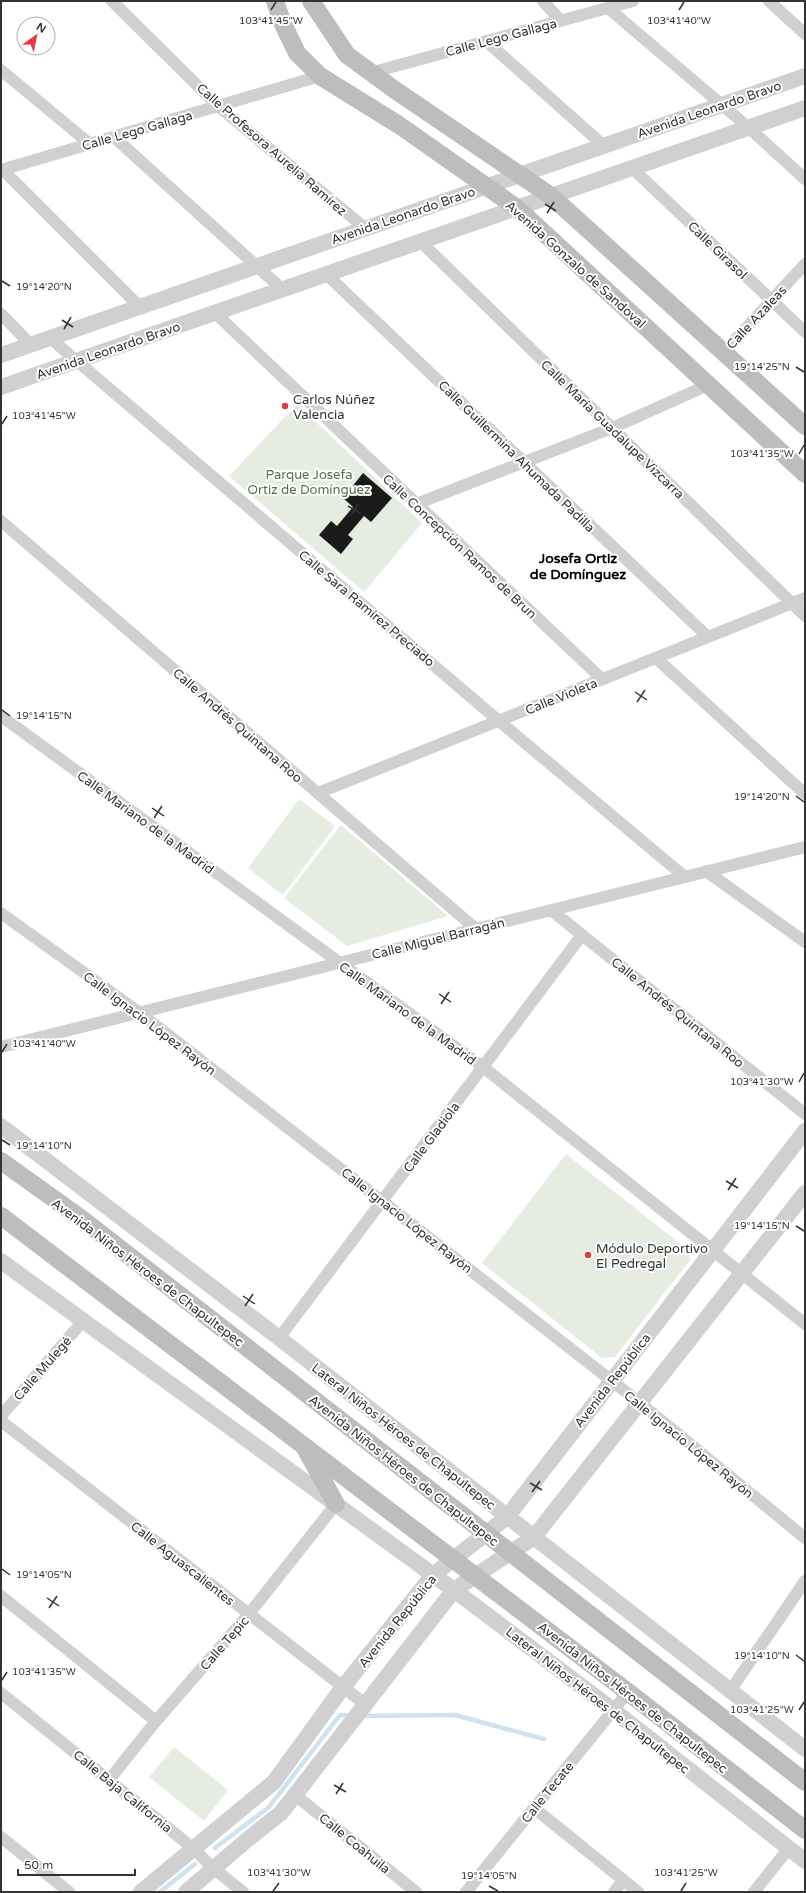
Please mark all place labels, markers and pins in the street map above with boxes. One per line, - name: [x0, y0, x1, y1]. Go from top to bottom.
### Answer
- place label: Carlos Núñez Valencia: [293, 392, 375, 423]
- marker: Carlos Núñez Valencia: [280, 401, 290, 411]
- place label: Módulo Deportivo El Pedregal: [596, 1241, 708, 1272]
- marker: Módulo Deportivo El Pedregal: [583, 1250, 593, 1260]

